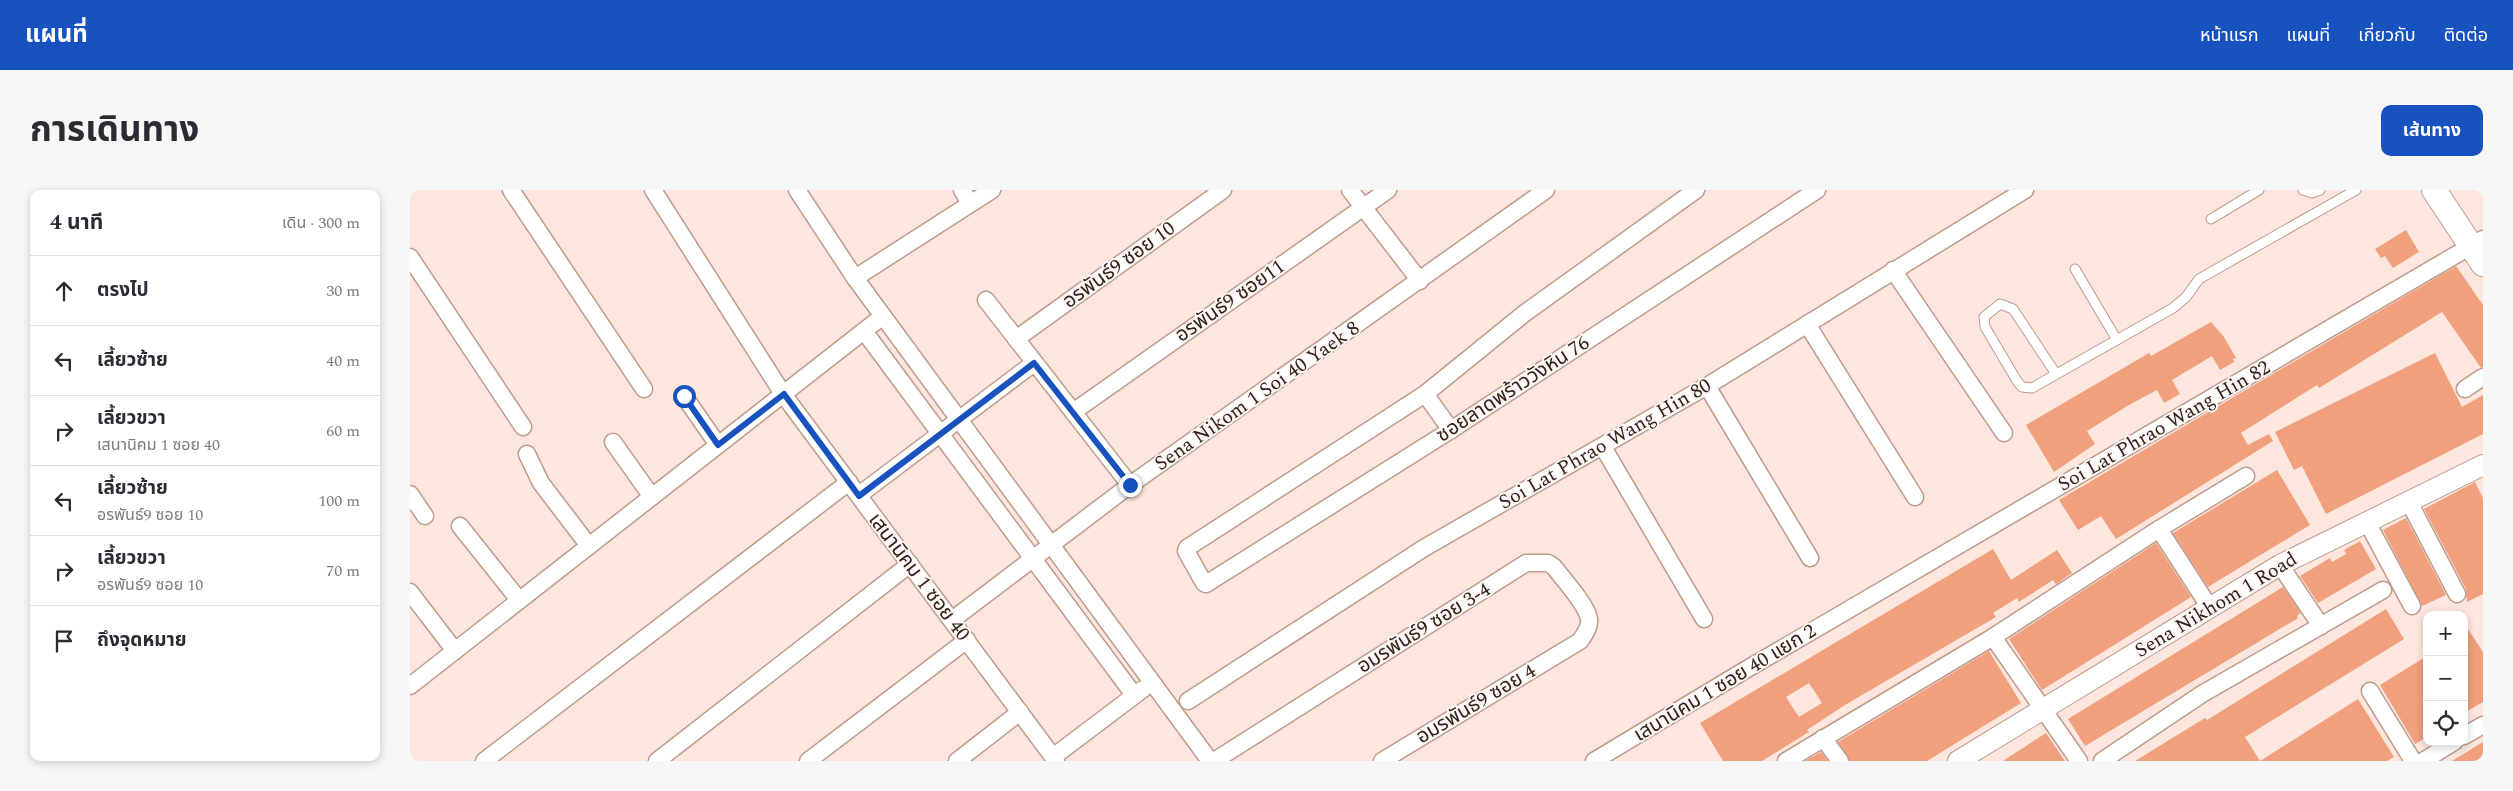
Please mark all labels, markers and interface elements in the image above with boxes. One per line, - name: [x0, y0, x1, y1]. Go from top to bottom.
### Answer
- text: แผนที่: [25, 17, 88, 53]
- text: หน้าแรก: [2200, 22, 2258, 49]
- text: แผนที่: [2286, 22, 2330, 49]
- text: เกี่ยวกับ: [2358, 22, 2416, 49]
- text: ติดต่อ: [2444, 22, 2488, 49]
- text: การเดินทาง: [30, 104, 199, 157]
- button: เส้นทาง: [2381, 105, 2483, 156]
- text: 4 นาที: [50, 207, 103, 239]
- text: เดิน · 300 m: [282, 211, 360, 235]
- street label: อรพันธ์9 ซอย 10: [1056, 214, 1182, 316]
- street label: อรพันธ์9 ซอย11: [1169, 252, 1291, 350]
- text: ตรงไป: [97, 276, 149, 305]
- icon: ahead: [50, 277, 78, 305]
- text: 30 m: [326, 279, 360, 303]
- street label: Sena Nikom 1 Soi 40 Yaek 8: [1148, 314, 1366, 478]
- street label: ซอยลาดพร้าววังหิน 76: [1430, 328, 1596, 450]
- text: เลี้ยวซ้าย: [97, 346, 168, 375]
- icon: left: [50, 347, 78, 375]
- text: 40 m: [326, 349, 360, 373]
- street label: Soi Lat Phrao Wang Hin 82: [2052, 353, 2276, 499]
- street label: Soi Lat Phrao Wang Hin 80: [1493, 371, 1717, 517]
- route start: [673, 385, 696, 408]
- text: เลี้ยวขวา: [97, 404, 166, 433]
- icon: right: [50, 417, 78, 445]
- text: 60 m: [326, 419, 360, 443]
- text: เสนานิคม 1 ซอย 40: [97, 433, 220, 457]
- text: เลี้ยวซ้าย: [97, 474, 168, 503]
- route end: [1119, 474, 1142, 497]
- icon: left: [50, 487, 78, 515]
- text: 100 m: [318, 489, 360, 513]
- text: อรพันธ์9 ซอย 10: [97, 503, 203, 527]
- street label: เสนานิคม 1 ซอย 40: [861, 507, 977, 647]
- text: เลี้ยวขวา: [97, 544, 166, 573]
- street label: Sena Nikhom 1 Road: [2129, 545, 2303, 665]
- icon: right: [50, 557, 78, 585]
- text: 70 m: [326, 559, 360, 583]
- text: อรพันธ์9 ซอย 10: [97, 573, 203, 597]
- street label: อมรพันธ์9 ซอย 3-4: [1351, 575, 1497, 681]
- map controls: [2423, 611, 2468, 746]
- button: +: [2423, 611, 2468, 656]
- street label: เสนานิคม 1 ซอย 40 แยก 2: [1628, 616, 1822, 750]
- text: ถึงจุดหมาย: [97, 626, 187, 655]
- icon: arrive: [50, 627, 78, 655]
- street label: อมรพันธ์9 ซอย 4: [1410, 656, 1542, 752]
- button: −: [2423, 656, 2468, 701]
- button: locate: [2423, 701, 2468, 746]

